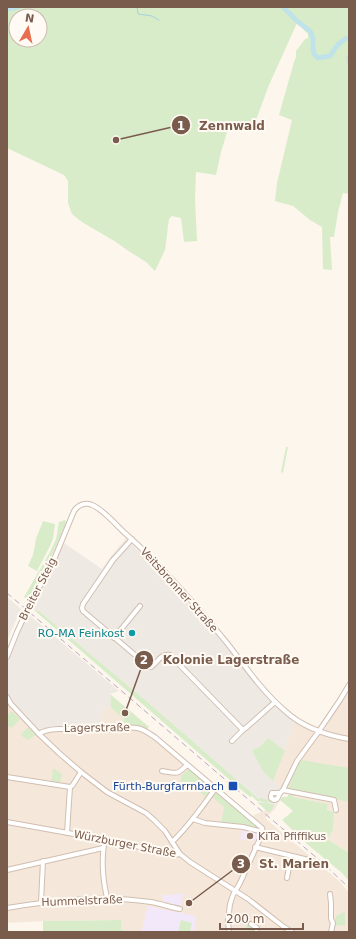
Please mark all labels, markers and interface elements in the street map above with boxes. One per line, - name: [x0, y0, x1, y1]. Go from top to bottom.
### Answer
- north arrow: [8, 8, 48, 48]
- text: N: [24, 11, 35, 26]
- callout: Zennwald: [171, 113, 273, 137]
- text: 1: [177, 119, 185, 133]
- text: Zennwald: [199, 119, 265, 133]
- street label: Veitsbronner Straße: [138, 545, 221, 635]
- street label: Breiter Steig: [17, 555, 59, 623]
- place label: RO-MA Feinkost: [38, 627, 125, 640]
- marker: RO-MA Feinkost: [127, 628, 137, 638]
- callout: Kolonie Lagerstraße: [134, 648, 307, 672]
- text: 2: [140, 653, 148, 667]
- text: Kolonie Lagerstraße: [163, 653, 299, 667]
- street label: Lagerstraße: [64, 721, 130, 735]
- place label: Fürth-Burgfarrnbach: [113, 780, 224, 793]
- marker: Fürth-Burgfarrnbach: [227, 780, 239, 792]
- street label: Würzburger Straße: [73, 828, 178, 860]
- place label: KiTa Pfiffikus: [258, 830, 327, 843]
- marker: KiTa Pfiffikus: [245, 831, 255, 841]
- callout: St. Marien: [231, 852, 337, 876]
- text: 3: [237, 857, 245, 871]
- text: St. Marien: [259, 857, 329, 871]
- street label: Hummelstraße: [41, 893, 123, 909]
- scale bar: [220, 905, 303, 931]
- text: 200 m: [226, 912, 264, 926]

